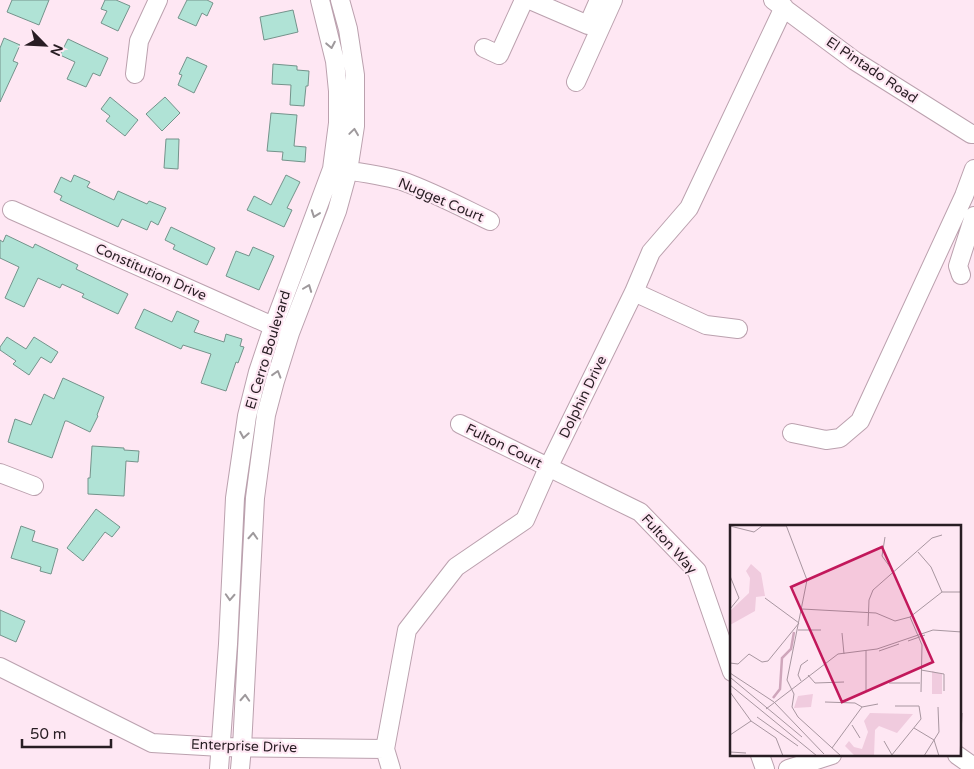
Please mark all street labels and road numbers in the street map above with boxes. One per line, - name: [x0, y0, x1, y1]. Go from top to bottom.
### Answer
- street label: El Pintado Road: [823, 33, 921, 107]
- street label: Nugget Court: [396, 174, 487, 226]
- street label: Constitution Drive: [93, 240, 209, 304]
- street label: El Cerro Boulevard: [242, 289, 294, 411]
- street label: Dolphin Drive: [556, 353, 610, 441]
- street label: Fulton Court: [463, 420, 546, 472]
- street label: Fulton Way: [638, 511, 701, 578]
- street label: Enterprise Drive: [191, 736, 297, 756]

